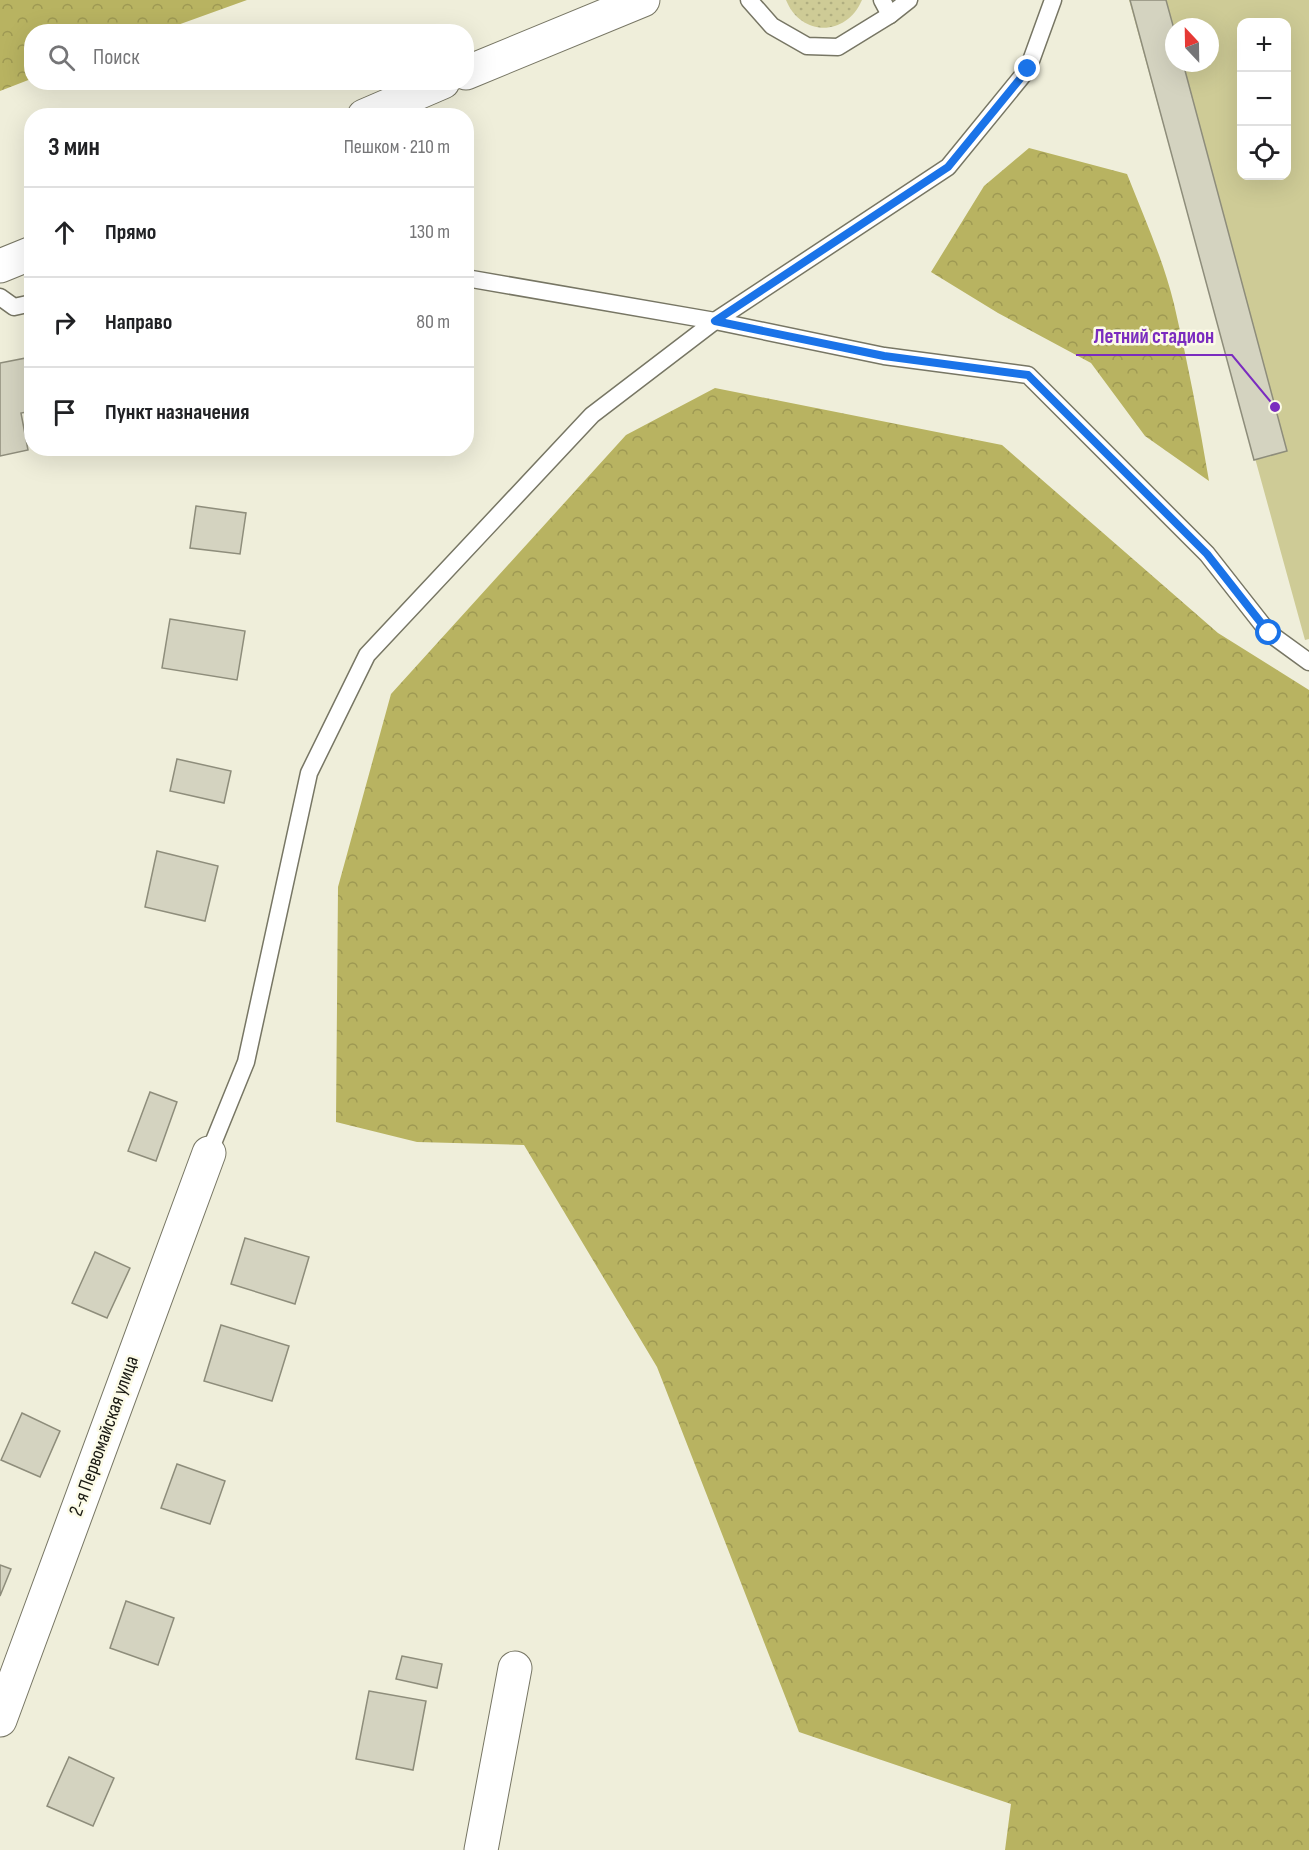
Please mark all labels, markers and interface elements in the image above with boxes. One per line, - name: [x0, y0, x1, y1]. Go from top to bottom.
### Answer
- north arrow: [1165, 18, 1219, 72]
- map controls: [1237, 18, 1291, 180]
- button: +: [1237, 18, 1291, 72]
- search box: [24, 24, 474, 90]
- icon: search: [45, 41, 78, 74]
- text: Поиск: [93, 44, 139, 71]
- route end: [1014, 55, 1040, 81]
- button: −: [1237, 72, 1291, 126]
- button: locate: [1237, 126, 1291, 180]
- text: 3 мин: [48, 132, 100, 163]
- text: Пешком · 210 m: [344, 135, 450, 159]
- icon: ahead: [48, 216, 81, 249]
- text: Прямо: [105, 219, 156, 246]
- text: 130 m: [410, 220, 450, 244]
- icon: right: [48, 306, 81, 339]
- text: Направо: [105, 309, 172, 336]
- text: 80 m: [416, 310, 450, 334]
- callout: Летний стадион: [1076, 316, 1232, 355]
- text: Летний стадион: [1094, 324, 1214, 349]
- icon: arrive: [48, 396, 81, 429]
- text: Пункт назначения: [105, 399, 249, 426]
- route start: [1255, 619, 1281, 645]
- street label: 2-я Первомайская улица: [64, 1353, 144, 1519]

